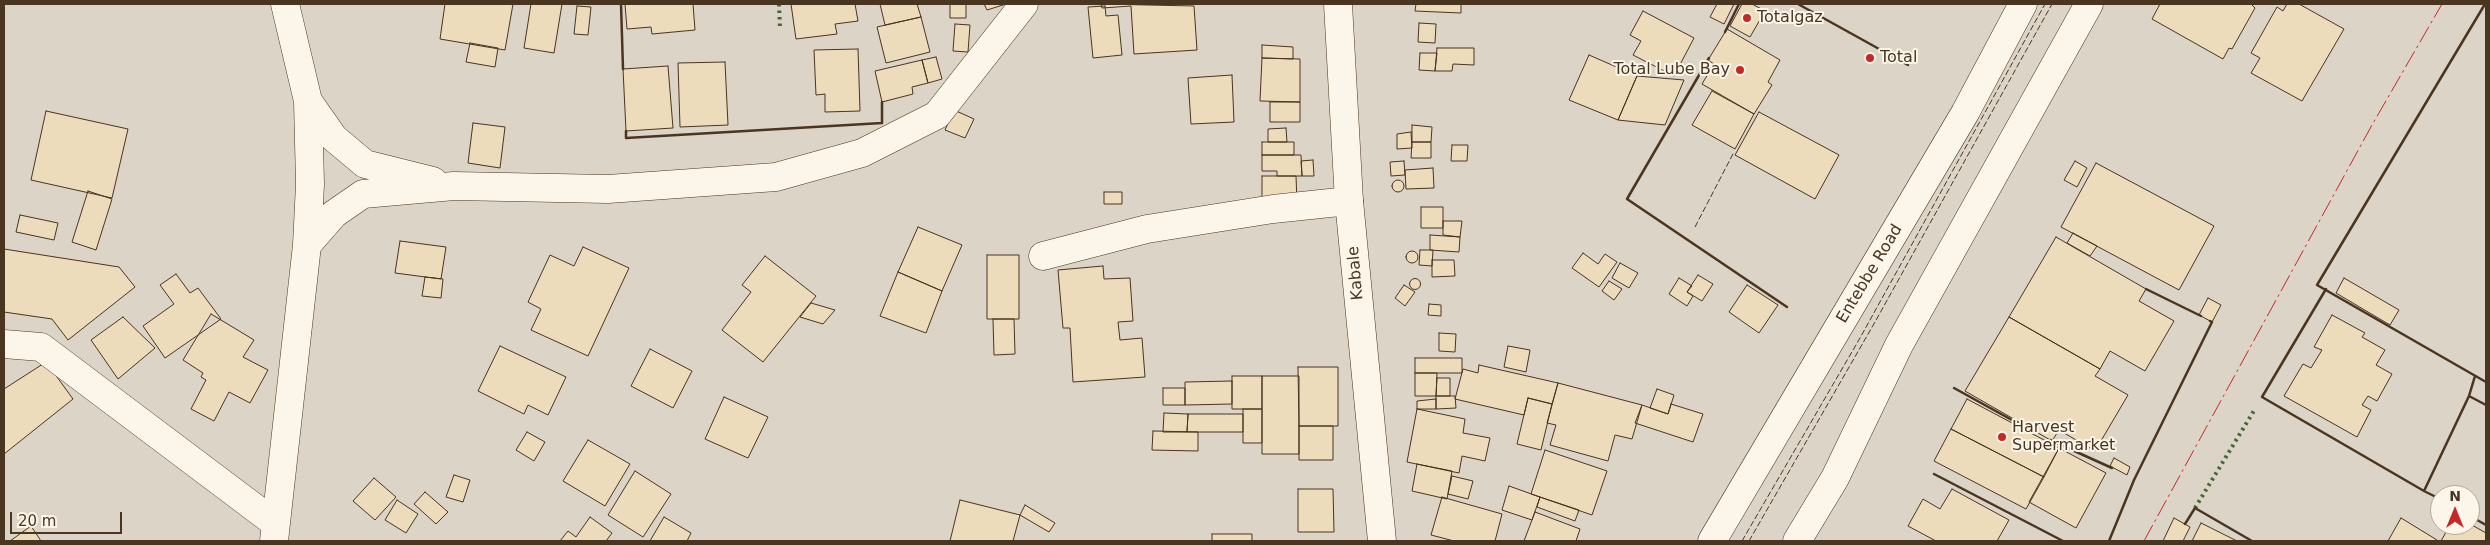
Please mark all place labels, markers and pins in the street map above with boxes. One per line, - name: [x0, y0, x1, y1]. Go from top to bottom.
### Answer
- place label: Totalgaz: [1757, 8, 1823, 28]
- marker: Totalgaz: [1741, 12, 1753, 24]
- place label: Total: [1880, 48, 1917, 68]
- marker: Total: [1864, 52, 1876, 64]
- place label: Total Lube Bay: [1613, 60, 1730, 80]
- marker: Total Lube Bay: [1734, 64, 1746, 76]
- place label: Harvest Supermarket: [2012, 418, 2115, 456]
- marker: Harvest Supermarket: [1996, 431, 2008, 443]

